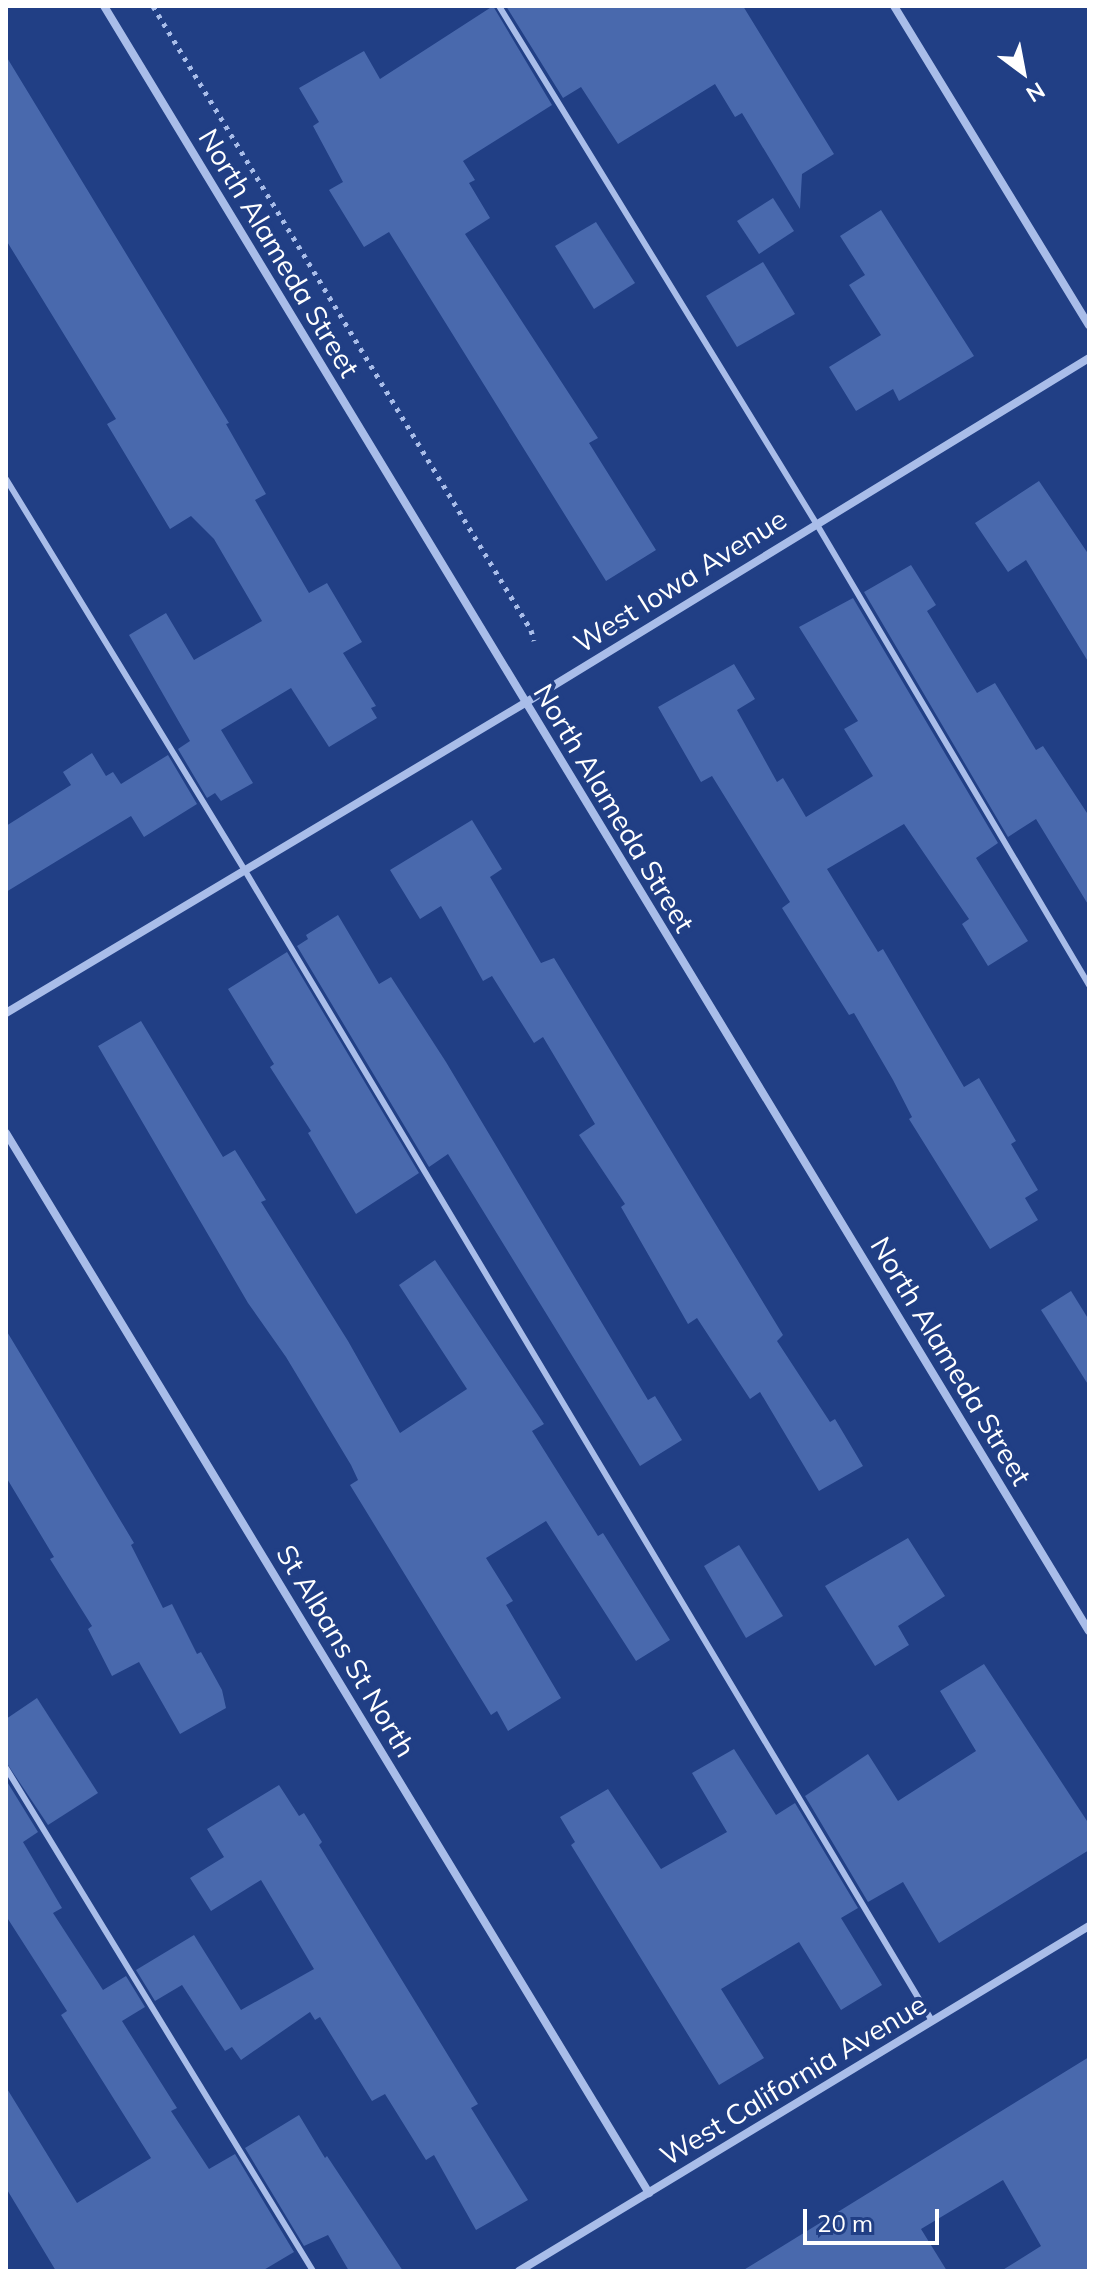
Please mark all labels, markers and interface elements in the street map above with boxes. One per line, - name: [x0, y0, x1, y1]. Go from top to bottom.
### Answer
- north arrow: [983, 32, 1063, 112]
- text: N: [1021, 76, 1050, 109]
- street label: North Alameda Street: [192, 123, 366, 383]
- street label: West Iowa Avenue: [568, 502, 792, 660]
- street label: North Alameda Street: [527, 678, 701, 938]
- street label: North Alameda Street: [864, 1231, 1038, 1491]
- street label: St Albans St North: [269, 1539, 423, 1763]
- street label: West California Avenue: [654, 1987, 932, 2173]
- scale bar: [807, 2193, 943, 2243]
- text: 20 m: [817, 2208, 873, 2238]

